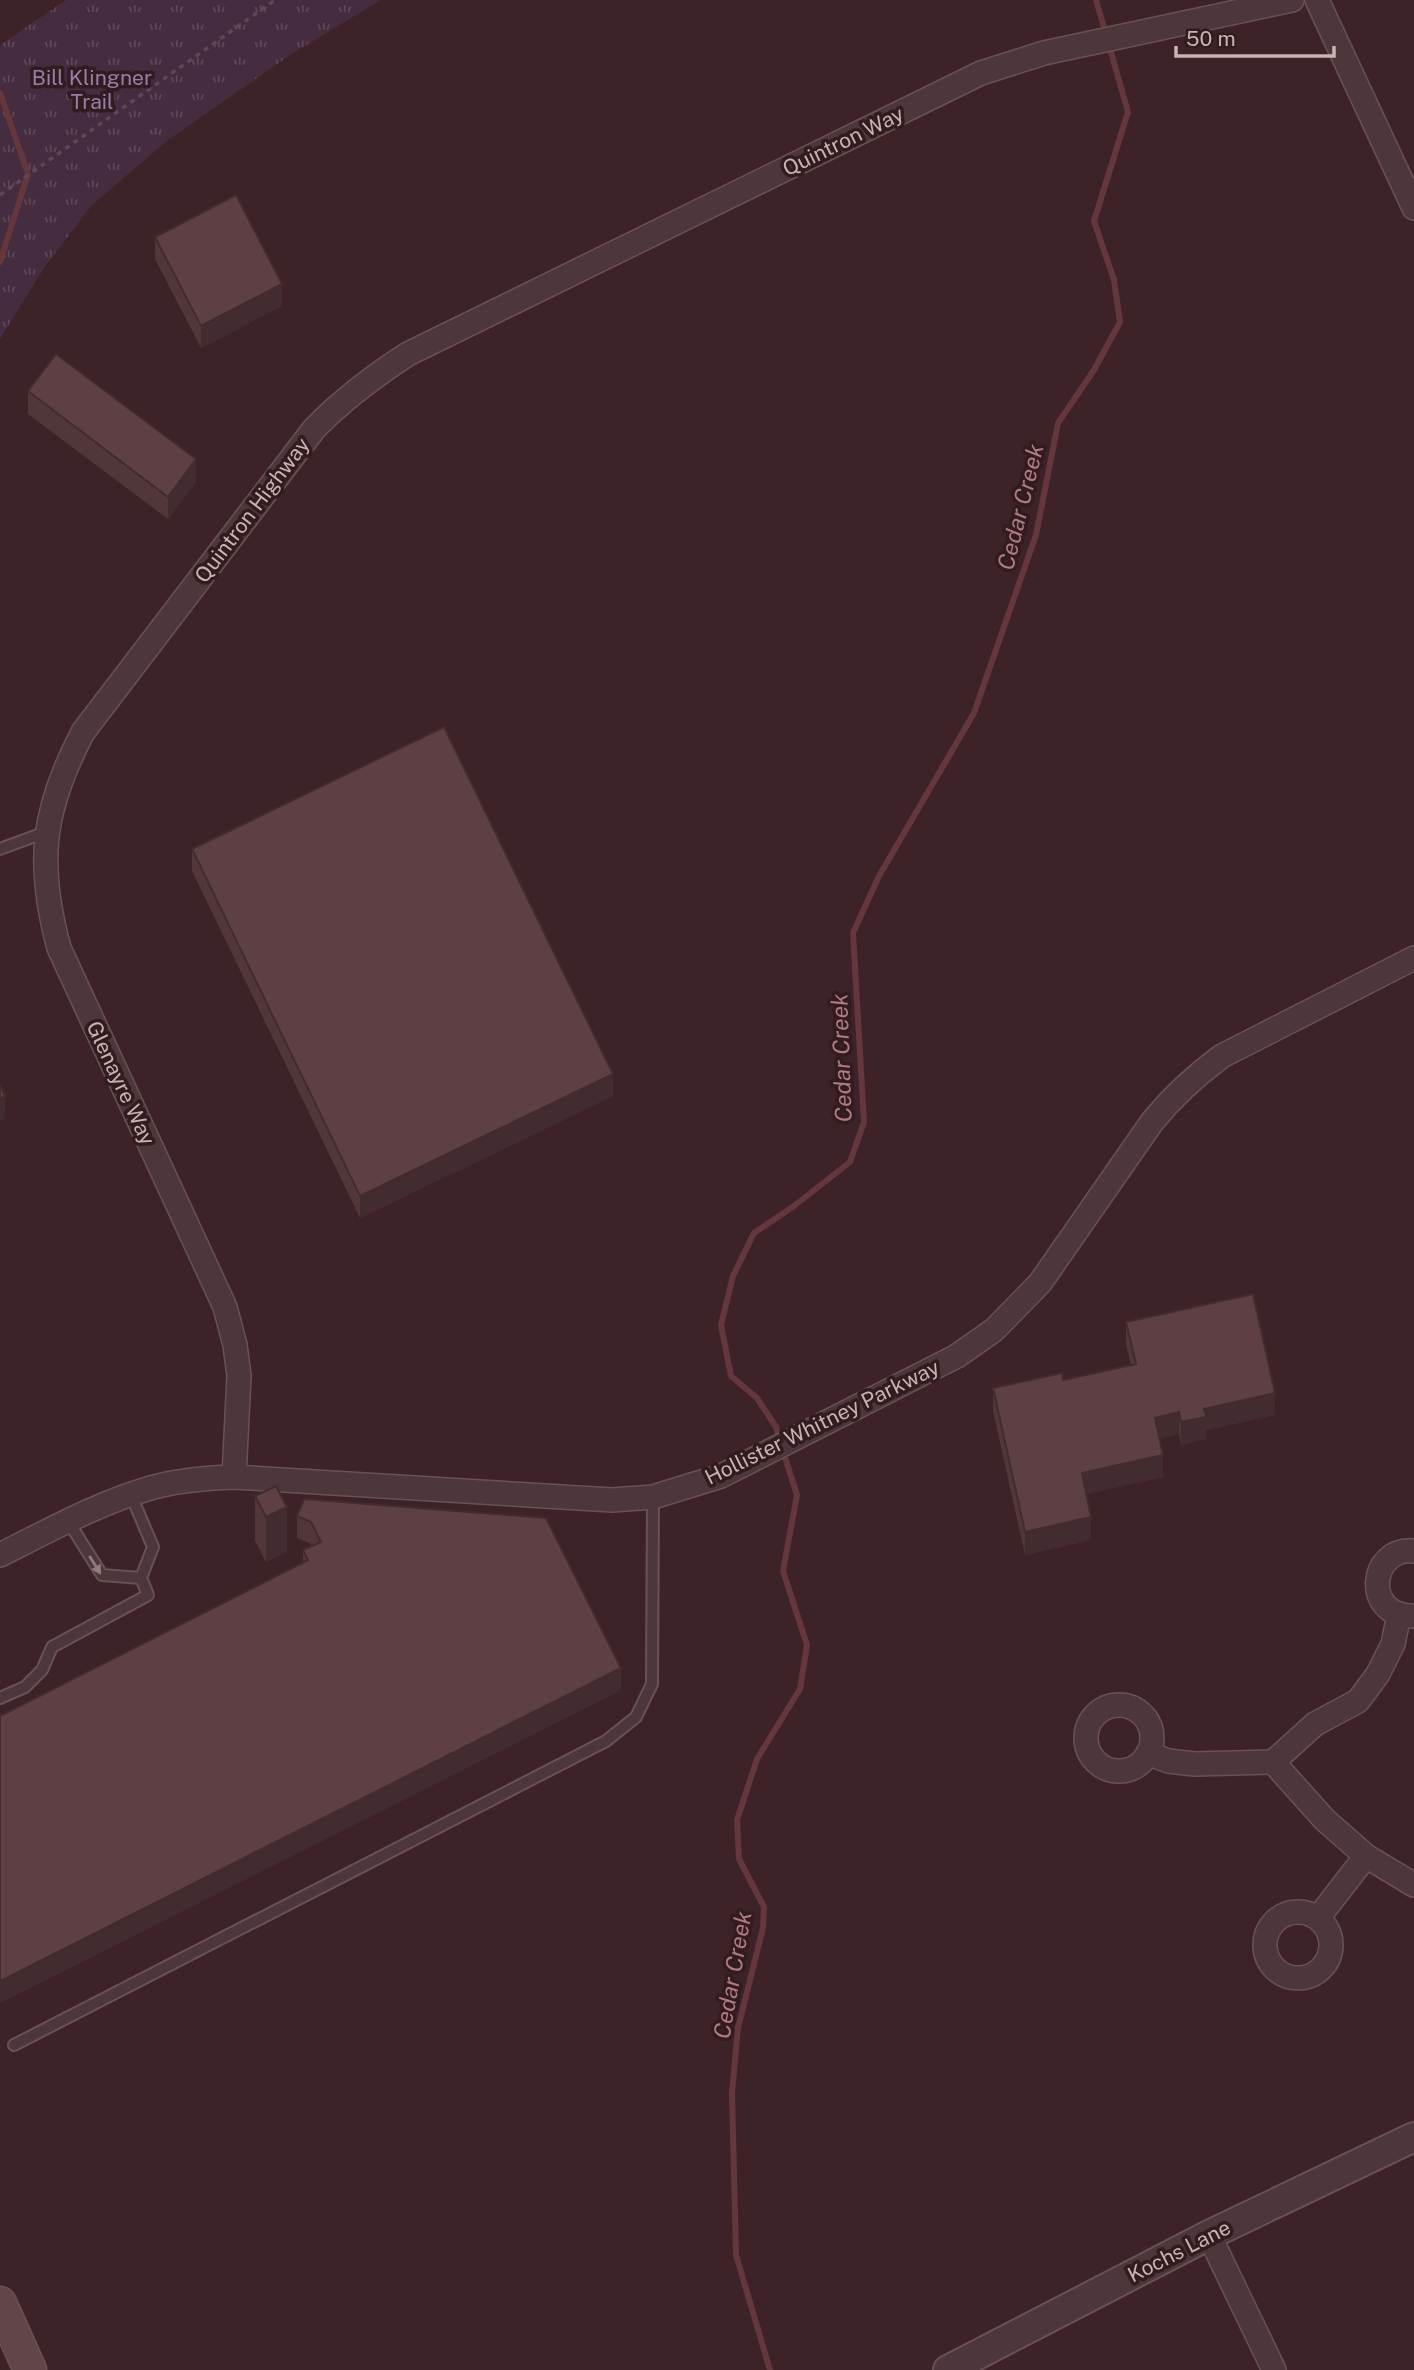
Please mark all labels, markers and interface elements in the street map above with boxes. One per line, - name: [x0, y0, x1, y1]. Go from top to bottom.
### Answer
- scale bar: [1176, 14, 1334, 58]
- text: 50 m: [1186, 26, 1236, 51]
- park label: Bill Klingner Trail: [32, 65, 152, 114]
- street label: Quintron Way: [778, 101, 908, 181]
- street label: Quintron Highway: [189, 433, 315, 587]
- water label: Cedar Creek: [991, 441, 1049, 573]
- water label: Cedar Creek: [825, 993, 857, 1123]
- street label: Glenayre Way: [81, 1017, 161, 1149]
- street label: Hollister Whitney Parkway: [701, 1354, 943, 1490]
- one-way arrow: [89, 1555, 102, 1575]
- water label: Cedar Creek: [708, 1909, 757, 2041]
- street label: Kochs Lane: [1123, 2214, 1235, 2288]

